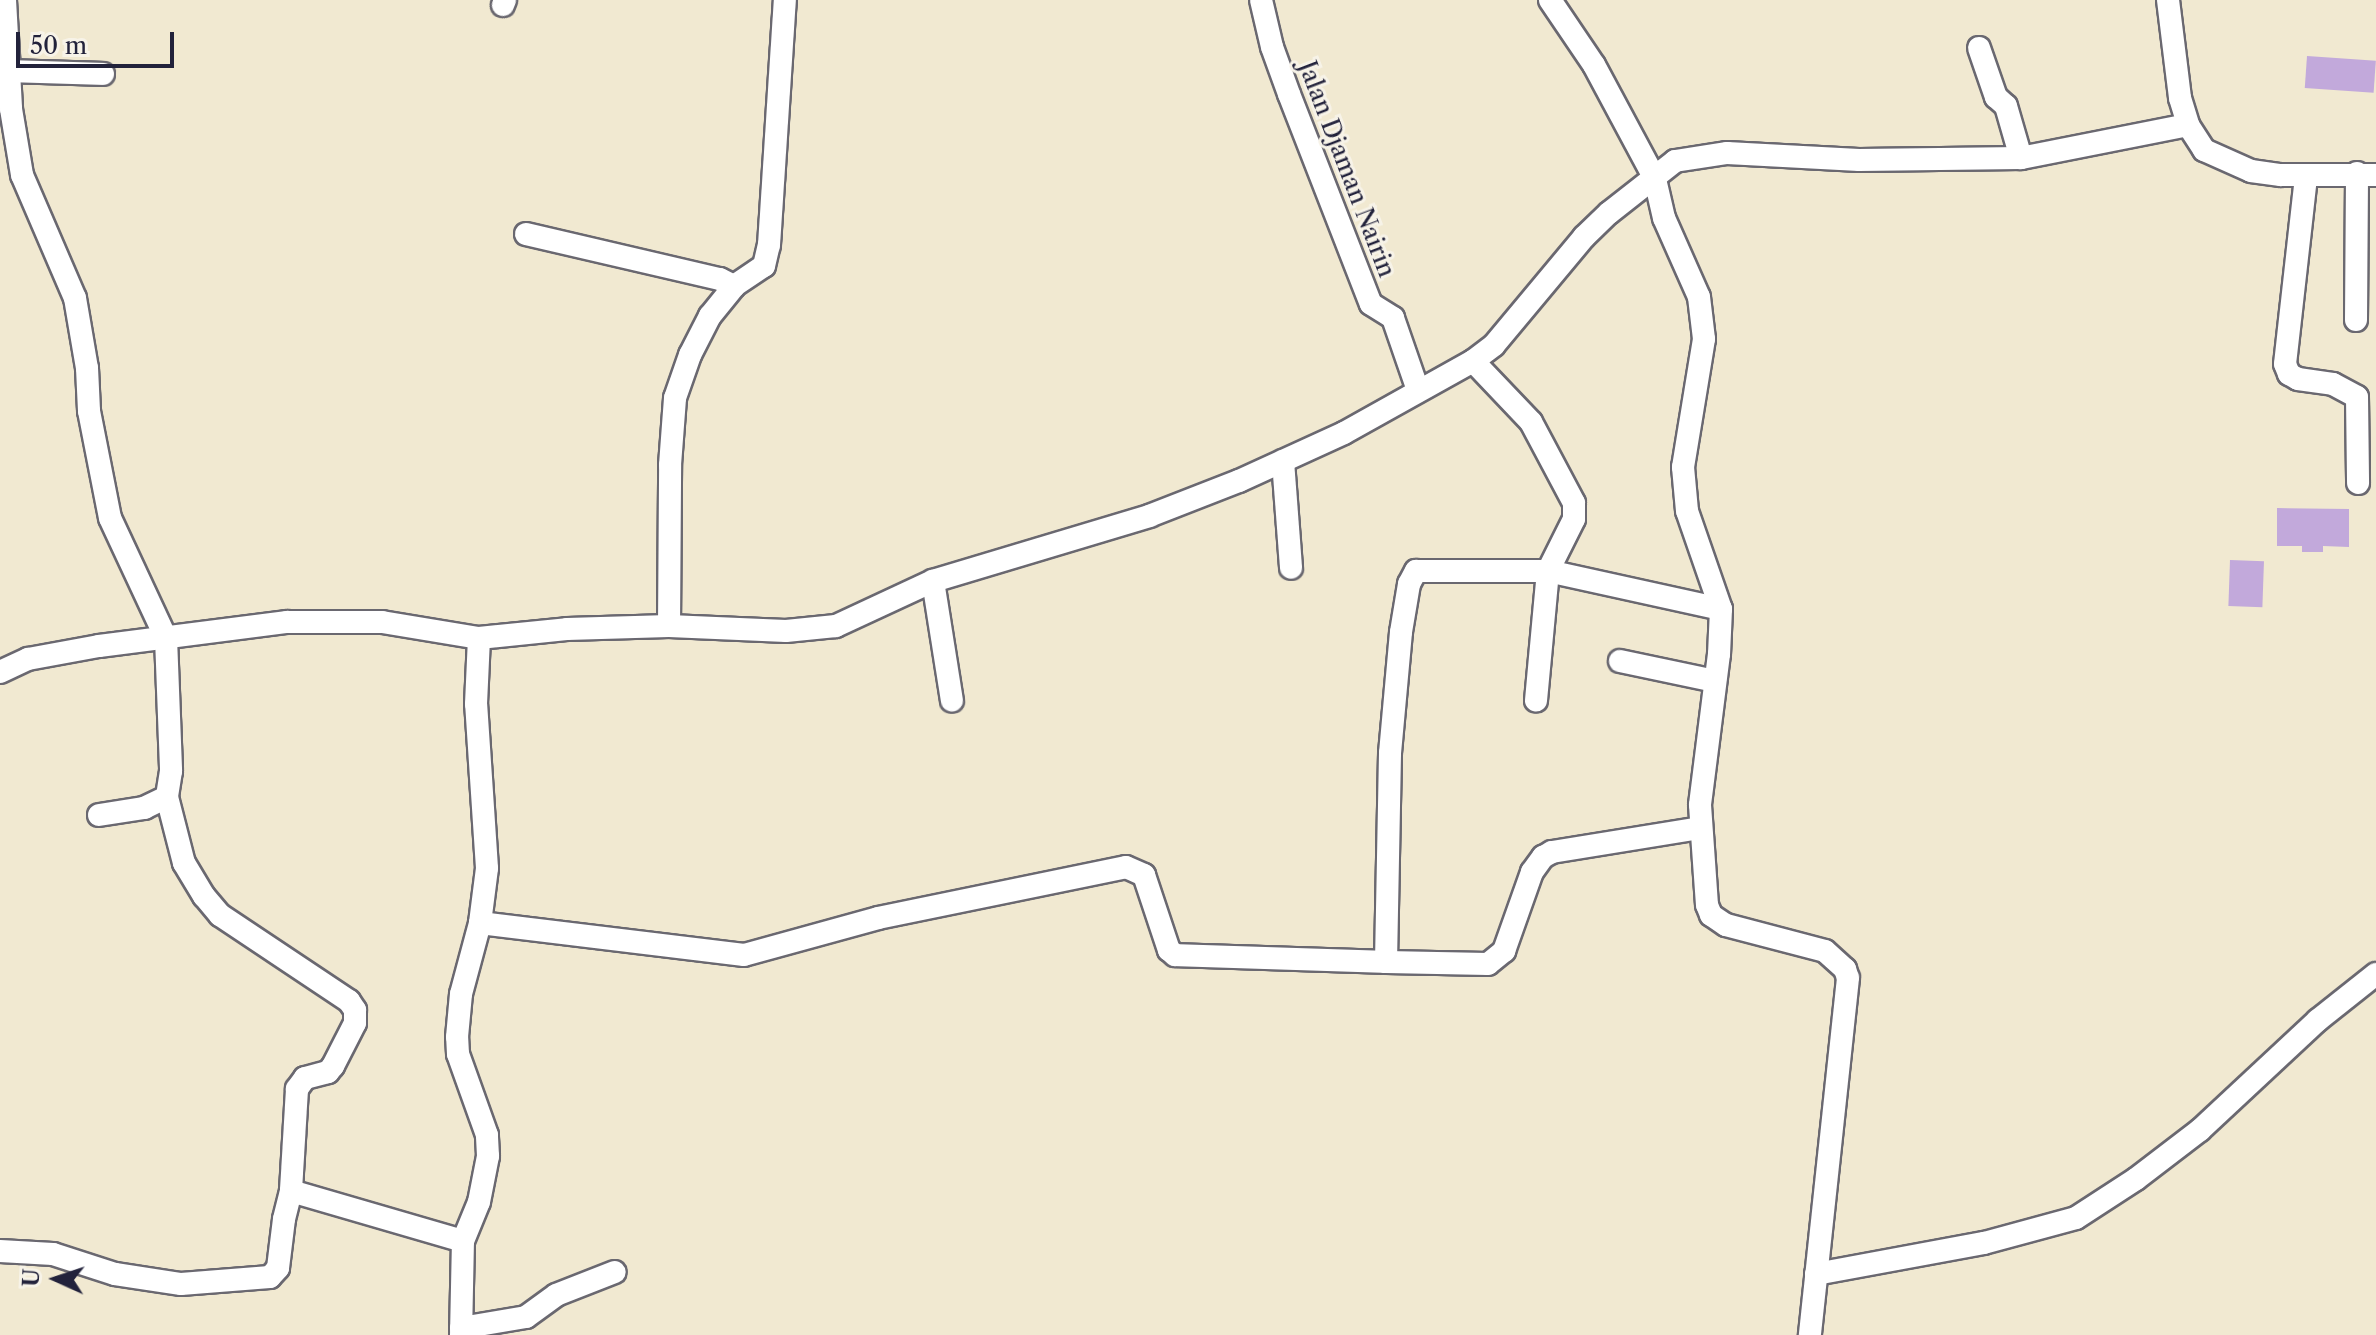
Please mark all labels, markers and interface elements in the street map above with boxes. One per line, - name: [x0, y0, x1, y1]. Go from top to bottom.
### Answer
- scale bar: [20, 16, 178, 66]
- text: 50 m: [30, 31, 87, 60]
- street label: Jalan Djaman Nairin: [1293, 57, 1401, 281]
- north arrow: [16, 1239, 96, 1319]
- text: U: [18, 1268, 45, 1287]

